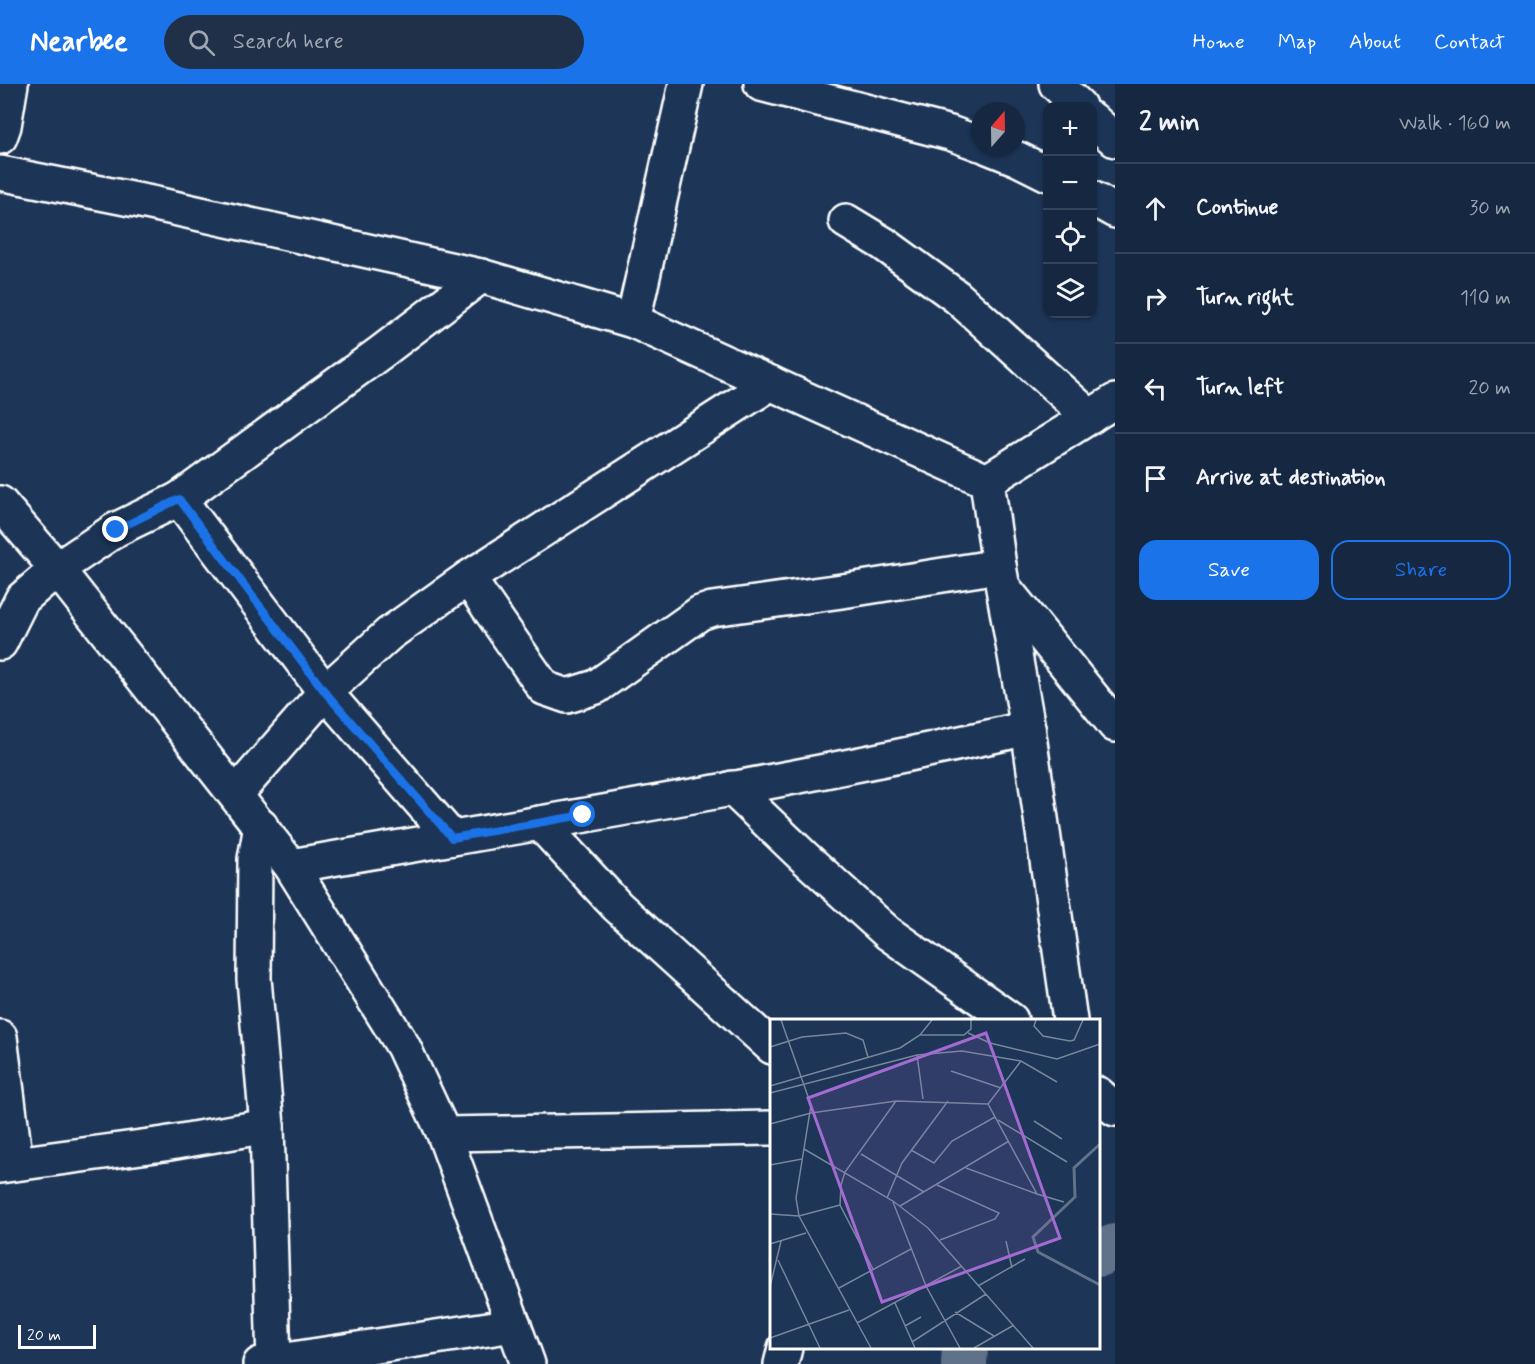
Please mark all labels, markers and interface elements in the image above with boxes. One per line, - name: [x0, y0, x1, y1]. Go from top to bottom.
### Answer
- search box: [164, 15, 584, 69]
- text: Nearbee: [30, 24, 128, 61]
- icon: search: [185, 26, 218, 59]
- text: Search here: [233, 28, 344, 56]
- text: Home: [1193, 28, 1245, 56]
- text: Map: [1278, 28, 1316, 56]
- text: About: [1349, 28, 1401, 56]
- text: Contact: [1434, 28, 1505, 56]
- north arrow: [971, 102, 1025, 156]
- map controls: [1043, 102, 1097, 318]
- button: +: [1043, 102, 1097, 156]
- text: 2 min: [1139, 106, 1200, 140]
- text: Walk · 160 m: [1399, 110, 1511, 137]
- button: −: [1043, 156, 1097, 210]
- icon: ahead: [1139, 192, 1172, 225]
- text: Continue: [1196, 194, 1278, 222]
- text: 30 m: [1469, 195, 1511, 222]
- button: locate: [1043, 210, 1097, 264]
- button: layers: [1043, 264, 1097, 318]
- icon: right: [1139, 282, 1172, 315]
- text: Turn right: [1196, 284, 1294, 312]
- text: 110 m: [1460, 285, 1511, 312]
- icon: left: [1139, 372, 1172, 405]
- text: Turn left: [1196, 374, 1284, 402]
- text: 20 m: [1468, 375, 1511, 402]
- icon: arrive: [1139, 462, 1172, 495]
- text: Arrive at destination: [1196, 464, 1386, 492]
- route end: [102, 516, 128, 542]
- button: Save: [1139, 540, 1319, 600]
- button: Share: [1331, 540, 1511, 600]
- route start: [569, 801, 595, 827]
- inset map: [770, 1019, 1100, 1349]
- scale bar: [18, 1322, 96, 1350]
- text: 20 m: [27, 1325, 61, 1346]

